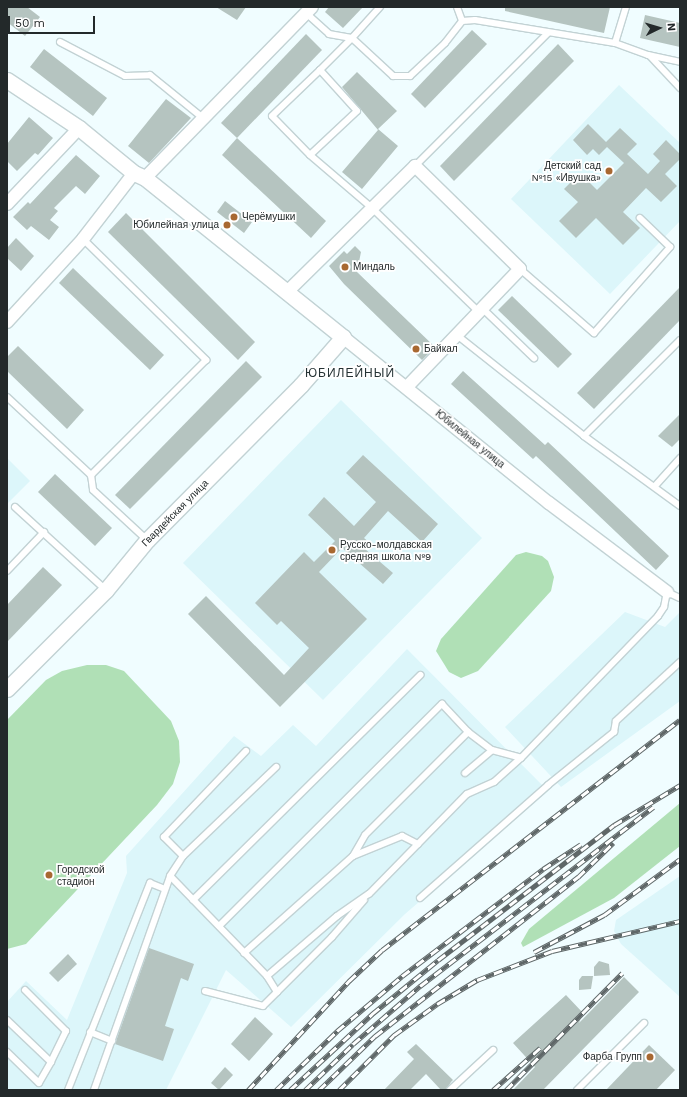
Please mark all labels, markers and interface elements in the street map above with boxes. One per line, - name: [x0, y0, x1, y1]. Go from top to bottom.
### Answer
- scale bar: [10, 8, 97, 34]
- north arrow: [639, 8, 679, 48]
- text: 50 m: [15, 16, 45, 30]
- text: N: [665, 22, 678, 32]
- place label: Детский сад №15 «Ивушка»: [532, 159, 601, 182]
- marker: Детский сад №15 «Ивушка»: [604, 166, 614, 176]
- place label: Черёмушки: [242, 211, 295, 223]
- marker: Черёмушки: [229, 212, 239, 222]
- place label: Юбилейная улица: [133, 219, 219, 231]
- marker: Юбилейная улица: [222, 220, 232, 230]
- place label: Миндаль: [353, 261, 395, 273]
- marker: Миндаль: [340, 262, 350, 272]
- place label: Байкал: [424, 343, 458, 355]
- marker: Байкал: [411, 344, 421, 354]
- district label: ЮБИЛЕЙНЫЙ: [305, 367, 395, 381]
- street label: Юбилейная улица: [433, 407, 507, 471]
- street label: Гвардейская улица: [139, 477, 211, 549]
- place label: Русско-молдавская средняя школа №9: [340, 538, 432, 562]
- marker: Русско-молдавская средняя школа №9: [327, 545, 337, 555]
- place label: Городской стадион: [57, 863, 105, 886]
- marker: Городской стадион: [44, 870, 54, 880]
- place label: Фарба Групп: [583, 1051, 642, 1063]
- marker: Фарба Групп: [645, 1052, 655, 1062]

